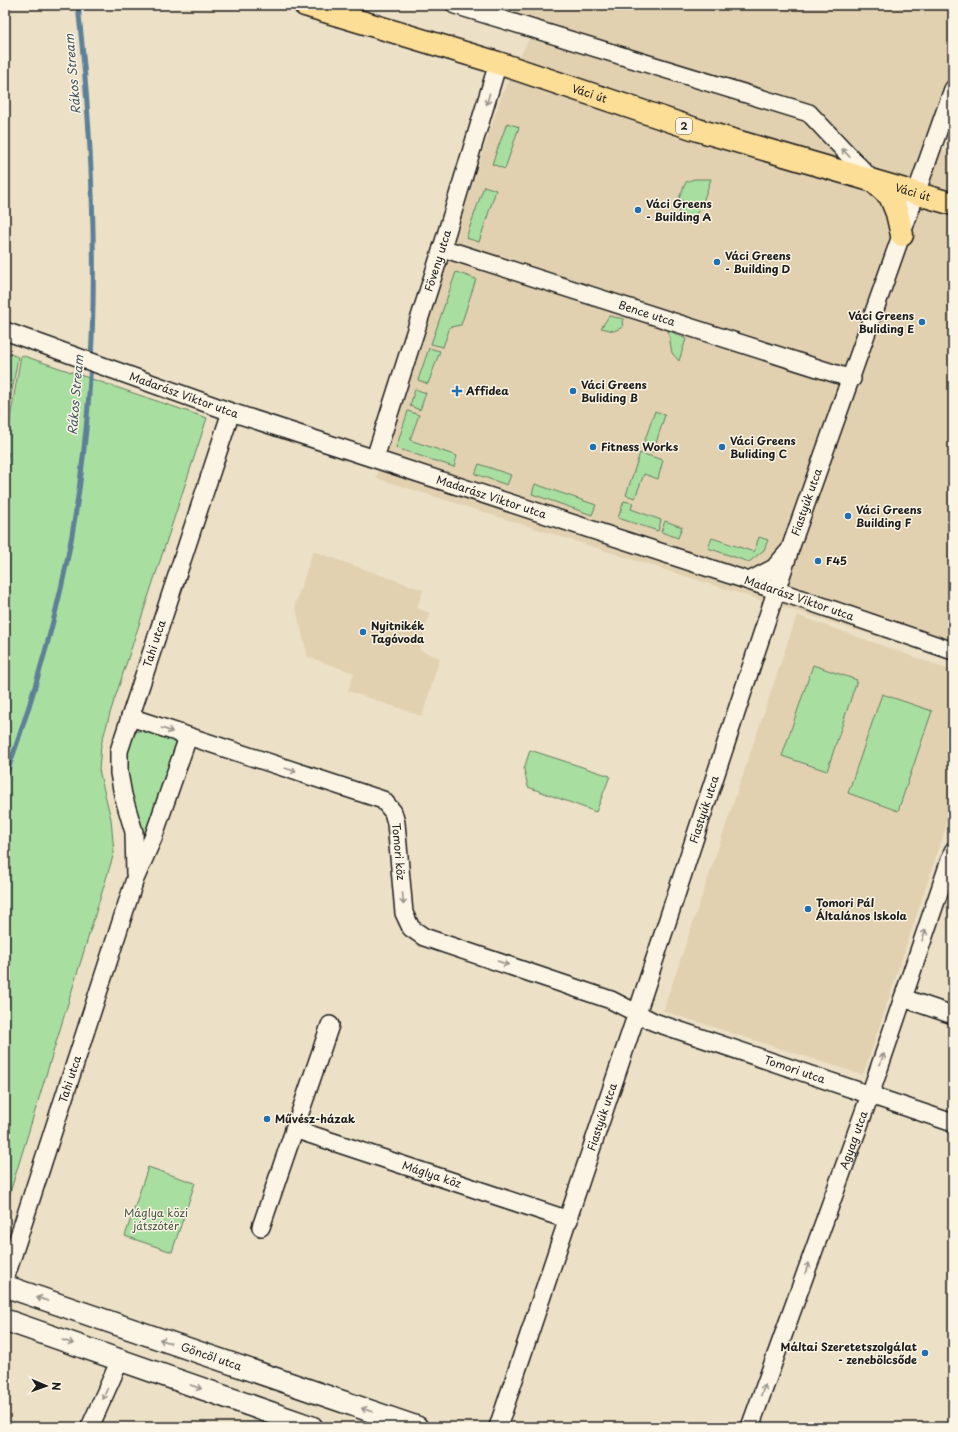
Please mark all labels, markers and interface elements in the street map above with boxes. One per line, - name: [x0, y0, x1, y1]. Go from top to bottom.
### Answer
- water label: Rákos Stream: [59, 32, 84, 115]
- street label: Váci út: [570, 79, 610, 107]
- one-way arrow: [484, 92, 491, 105]
- road number: 2: [676, 118, 692, 134]
- one-way arrow: [842, 147, 851, 158]
- street label: Váci út: [893, 179, 933, 205]
- place label: Váci Greens - Building A: [646, 195, 712, 225]
- marker: Váci Greens - Building A: [633, 205, 643, 215]
- street label: Föveny utca: [420, 228, 455, 294]
- place label: Váci Greens - Building D: [725, 247, 791, 277]
- marker: Váci Greens - Building D: [712, 257, 722, 267]
- street label: Bence utca: [616, 296, 678, 330]
- place label: Váci Greens Buliding E: [848, 307, 914, 337]
- marker: Váci Greens Buliding E: [917, 317, 927, 327]
- water label: Rákos Stream: [63, 353, 88, 436]
- street label: Madarász Viktor utca: [127, 367, 241, 422]
- place label: Váci Greens Buliding B: [581, 376, 647, 406]
- place label: Affidea: [465, 382, 509, 399]
- marker: Affidea: [451, 385, 463, 397]
- marker: Váci Greens Buliding B: [568, 386, 578, 396]
- place label: Váci Greens Buliding C: [730, 432, 796, 462]
- place label: Fitness Works: [601, 438, 678, 455]
- marker: Fitness Works: [588, 442, 598, 452]
- marker: Váci Greens Buliding C: [717, 442, 727, 452]
- street label: Fiastyúk utca: [786, 466, 826, 538]
- street label: Madarász Viktor utca: [434, 471, 549, 522]
- place label: Váci Greens Building F: [856, 501, 922, 531]
- marker: Váci Greens Building F: [843, 511, 853, 521]
- place label: F45: [826, 552, 847, 569]
- marker: F45: [813, 556, 823, 566]
- street label: Madarász Viktor utca: [742, 571, 857, 624]
- street label: Tahi utca: [138, 617, 170, 669]
- place label: Nyitnikék Tagóvoda: [371, 617, 425, 647]
- marker: Nyitnikék Tagóvoda: [358, 627, 368, 637]
- one-way arrow: [161, 727, 174, 734]
- one-way arrow: [284, 767, 297, 774]
- street label: Fiastyúk utca: [685, 773, 723, 846]
- street label: Tomori köz: [388, 822, 410, 881]
- one-way arrow: [400, 892, 407, 905]
- place label: Tomori Pál Általános Iskola: [816, 894, 907, 924]
- marker: Tomori Pál Általános Iskola: [803, 904, 813, 914]
- one-way arrow: [921, 930, 929, 942]
- one-way arrow: [497, 960, 509, 968]
- street label: Tomori utca: [762, 1051, 828, 1087]
- street label: Tahi utca: [54, 1053, 85, 1105]
- one-way arrow: [879, 1053, 887, 1065]
- street label: Fiastyúk utca: [582, 1081, 621, 1153]
- street label: Agyag utca: [835, 1108, 872, 1172]
- place label: Művész-házak: [275, 1110, 356, 1127]
- marker: Művész-házak: [262, 1114, 272, 1124]
- street label: Máglya köz: [400, 1156, 464, 1192]
- park label: Máglya közi játszótér: [124, 1204, 188, 1234]
- one-way arrow: [804, 1262, 812, 1274]
- one-way arrow: [36, 1294, 48, 1302]
- one-way arrow: [159, 1336, 171, 1344]
- street label: Göncöl utca: [179, 1338, 244, 1374]
- place label: Máltai Szeretetszolgálat - zenebölcsőde: [781, 1338, 917, 1368]
- one-way arrow: [62, 1339, 74, 1347]
- marker: Máltai Szeretetszolgálat - zenebölcsőde: [920, 1348, 930, 1358]
- north arrow: [26, 1366, 66, 1406]
- text: N: [48, 1382, 65, 1391]
- one-way arrow: [190, 1383, 202, 1391]
- one-way arrow: [760, 1385, 768, 1397]
- one-way arrow: [101, 1387, 108, 1399]
- one-way arrow: [361, 1406, 374, 1413]

